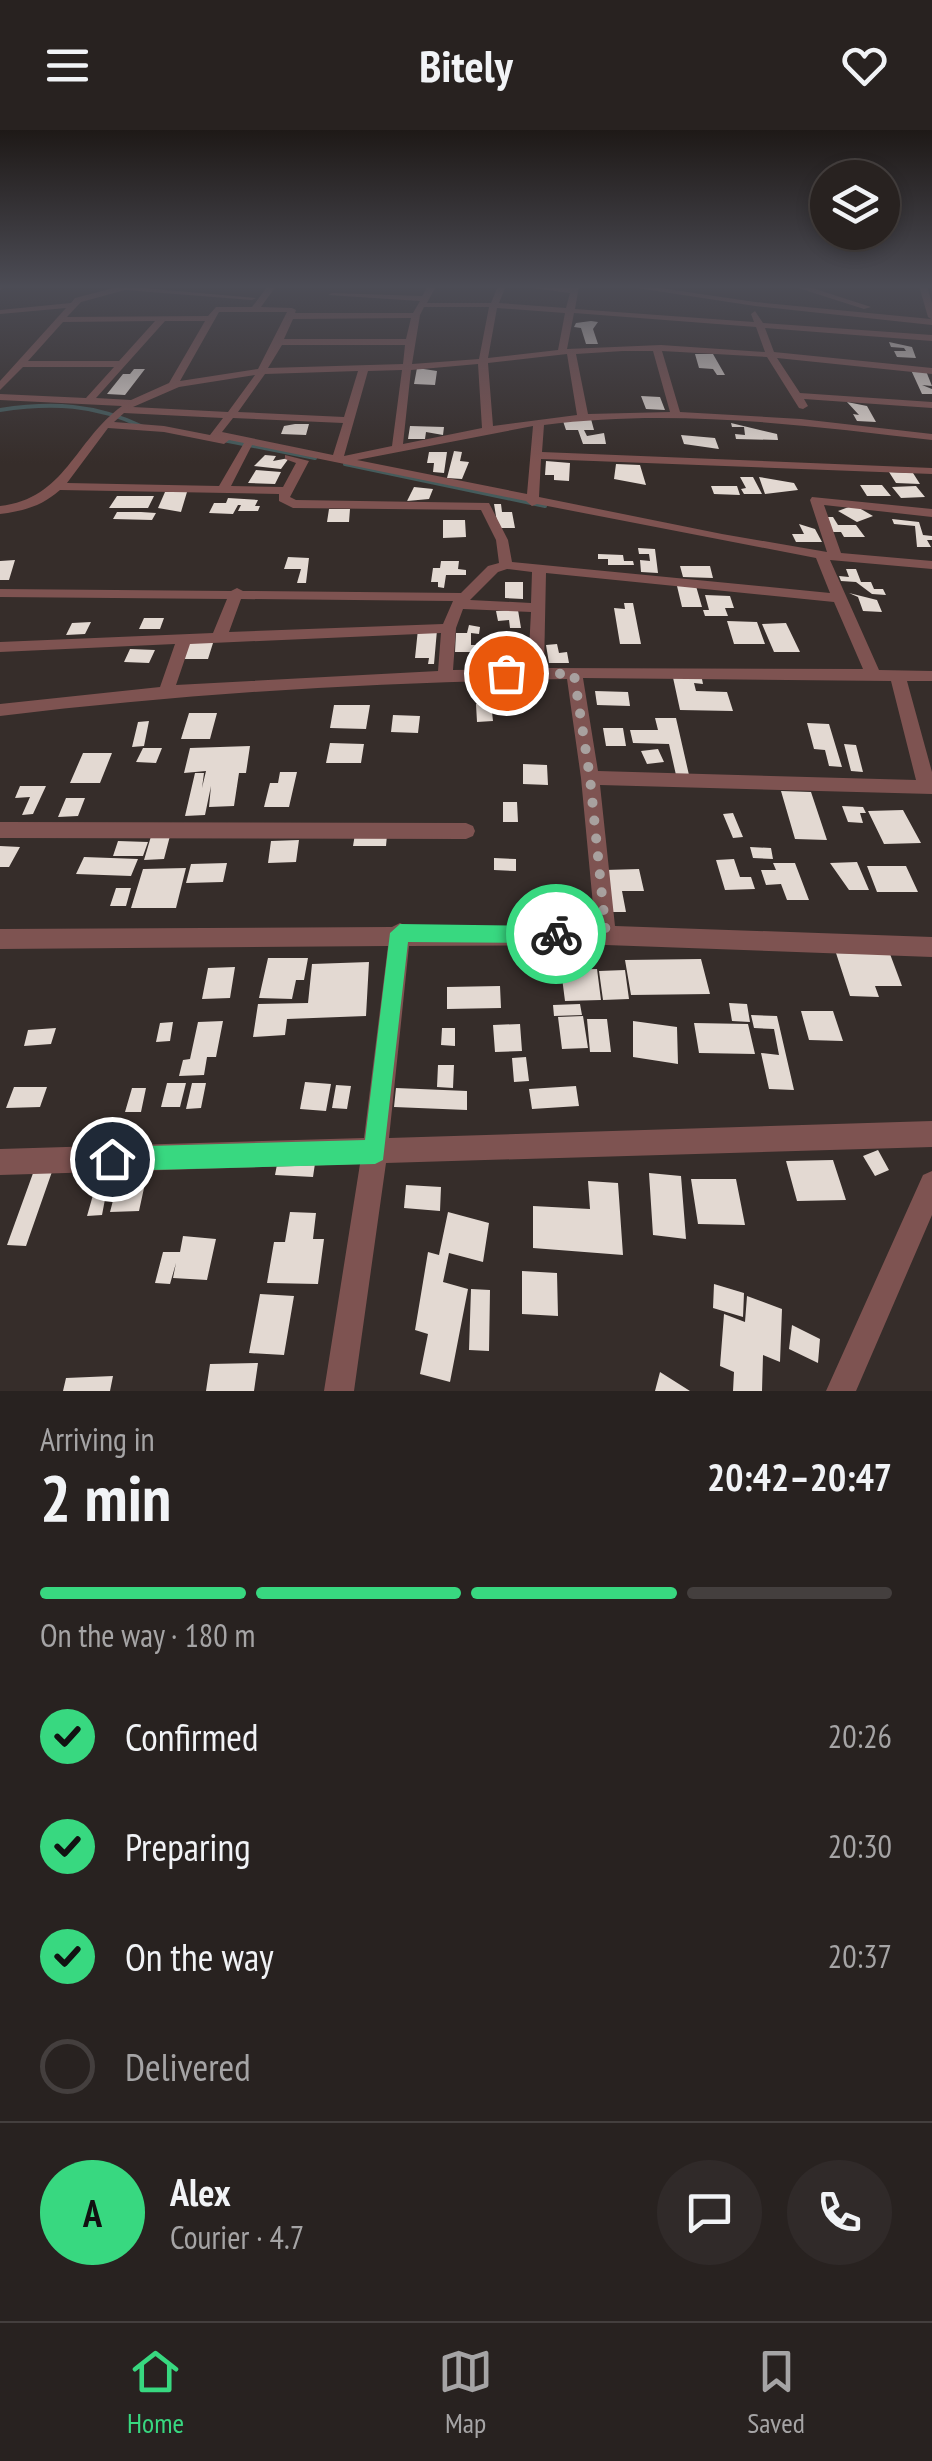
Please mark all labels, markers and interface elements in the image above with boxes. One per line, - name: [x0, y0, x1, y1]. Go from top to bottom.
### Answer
- text: Bitely: [419, 36, 513, 94]
- icon: menu: [40, 38, 95, 93]
- icon: heart: [837, 38, 892, 93]
- map controls: [810, 160, 900, 250]
- button: layers: [810, 160, 900, 250]
- pin: [464, 631, 549, 716]
- icon: bag: [479, 646, 534, 701]
- courier: [506, 884, 606, 984]
- icon: bike: [529, 907, 584, 962]
- pin: [70, 1117, 155, 1202]
- icon: home: [85, 1132, 140, 1187]
- text: Arriving in: [40, 1418, 155, 1460]
- text: 20:42–20:47: [707, 1452, 892, 1501]
- text: 2 min: [40, 1455, 171, 1539]
- text: On the way · 180 m: [40, 1614, 255, 1656]
- icon: check: [40, 1709, 95, 1764]
- text: Confirmed: [125, 1712, 258, 1761]
- text: 20:26: [828, 1715, 892, 1757]
- icon: check: [40, 1819, 95, 1874]
- text: Preparing: [125, 1822, 251, 1871]
- text: 20:30: [828, 1825, 892, 1867]
- icon: check: [40, 1929, 95, 1984]
- text: On the way: [125, 1932, 273, 1981]
- text: 20:37: [828, 1935, 892, 1977]
- text: Delivered: [125, 2042, 251, 2091]
- button: chat: [657, 2160, 762, 2265]
- button: phone: [787, 2160, 892, 2265]
- text: Alex: [170, 2167, 231, 2216]
- text: A: [83, 2188, 102, 2237]
- text: Courier · 4.7: [170, 2216, 304, 2258]
- tab: Home: [127, 2344, 184, 2441]
- tab: Map: [438, 2344, 493, 2441]
- tab: Saved: [747, 2344, 805, 2441]

